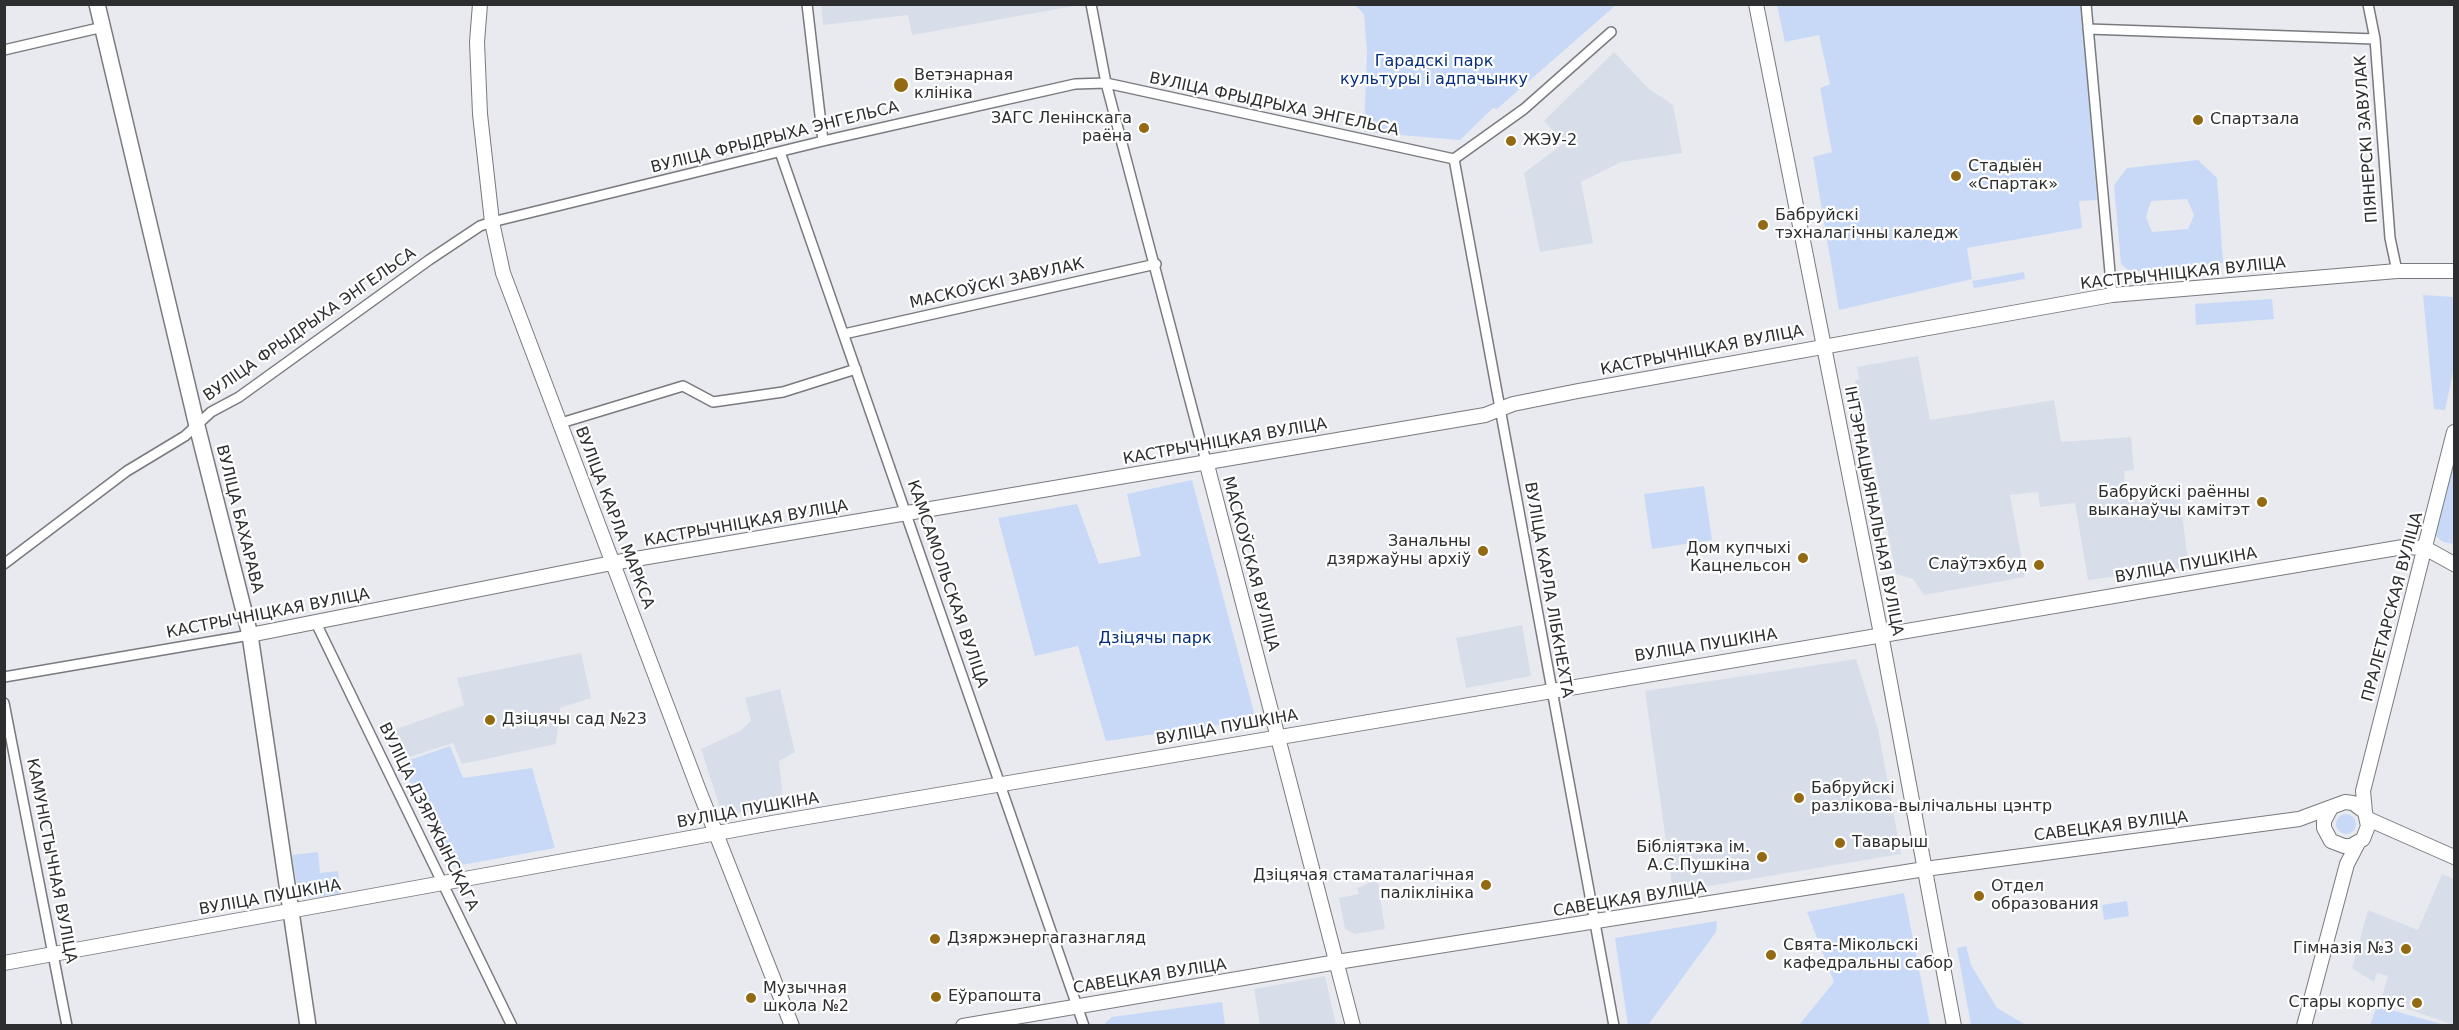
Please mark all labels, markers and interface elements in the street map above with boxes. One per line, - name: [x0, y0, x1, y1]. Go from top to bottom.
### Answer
- park label: Гарадскі парк культуры і адпачынку: [1340, 52, 1528, 90]
- street label: ПІЯНЕРСКІ ЗАВУЛАК: [2352, 54, 2382, 224]
- place label: Ветэнарная клініка: [914, 66, 1013, 104]
- street label: ВУЛІЦА ФРЫДРЫХА ЭНГЕЛЬСА: [1147, 69, 1401, 141]
- marker: Ветэнарная клініка: [892, 76, 910, 94]
- street label: ВУЛІЦА ФРЫДРЫХА ЭНГЕЛЬСА: [649, 98, 901, 178]
- place label: ЗАГС Ленінскага раёна: [991, 109, 1132, 147]
- place label: Спартзала: [2210, 110, 2299, 130]
- marker: Спартзала: [2191, 113, 2205, 127]
- marker: ЗАГС Ленінскага раёна: [1137, 121, 1151, 135]
- place label: ЖЭУ-2: [1523, 131, 1577, 151]
- marker: ЖЭУ-2: [1504, 134, 1518, 148]
- place label: Стадыён «Спартак»: [1968, 157, 2058, 195]
- marker: Стадыён «Спартак»: [1949, 169, 1963, 183]
- place label: Бабруйскі тэхналагічны каледж: [1775, 206, 1958, 244]
- marker: Бабруйскі тэхналагічны каледж: [1756, 218, 1770, 232]
- street label: ВУЛІЦА ФРЫДРЫХА ЭНГЕЛЬСА: [200, 244, 420, 406]
- street label: КАСТРЫЧНІЦКАЯ ВУЛІЦА: [2079, 254, 2287, 294]
- street label: МАСКОЎСКІ ЗАВУЛАК: [908, 255, 1086, 313]
- street label: КАСТРЫЧНІЦКАЯ ВУЛІЦА: [1599, 322, 1805, 380]
- street label: ІНТЭРНАЦЫЯНАЛЬНАЯ ВУЛІЦА: [1839, 385, 1907, 637]
- street label: КАСТРЫЧНІЦКАЯ ВУЛІЦА: [1122, 415, 1328, 469]
- street label: ВУЛІЦА КАРЛА МАРКСА: [570, 424, 658, 612]
- street label: ВУЛІЦА БАХАРАВА: [211, 443, 267, 595]
- street label: МАСКОЎСКАЯ ВУЛІЦА: [1217, 475, 1283, 653]
- street label: КАМСАМОЛЬСКАЯ ВУЛІЦА: [902, 478, 992, 690]
- street label: ВУЛІЦА КАРЛА ЛІБКНЕХТА: [1520, 481, 1576, 699]
- place label: Бабруйскі раённы выканаўчы камітэт: [2088, 483, 2250, 521]
- marker: Бабруйскі раённы выканаўчы камітэт: [2255, 495, 2269, 509]
- street label: КАСТРЫЧНІЦКАЯ ВУЛІЦА: [643, 497, 849, 551]
- street label: ПРАЛЕТАРСКАЯ ВУЛІЦА: [2358, 510, 2428, 704]
- place label: Занальны дзяржаўны архіў: [1326, 532, 1471, 570]
- place label: Дом купчыхі Кацнельсон: [1686, 539, 1791, 577]
- marker: Занальны дзяржаўны архіў: [1476, 544, 1490, 558]
- street label: ВУЛІЦА ПУШКІНА: [2113, 544, 2259, 588]
- marker: Дом купчыхі Кацнельсон: [1796, 551, 1810, 565]
- place label: Слаўтэхбуд: [1928, 555, 2027, 575]
- marker: Слаўтэхбуд: [2032, 558, 2046, 572]
- street label: КАСТРЫЧНІЦКАЯ ВУЛІЦА: [165, 585, 371, 643]
- street label: ВУЛІЦА ПУШКІНА: [1633, 625, 1779, 667]
- park label: Дзіцячы парк: [1098, 629, 1212, 649]
- street label: ВУЛІЦА ПУШКІНА: [1154, 706, 1300, 750]
- place label: Дзіцячы сад №23: [502, 710, 647, 730]
- marker: Дзіцячы сад №23: [483, 713, 497, 727]
- street label: ВУЛІЦА ДЗЯРЖЫНСКАГА: [374, 720, 482, 914]
- street label: КАМУНІСТЫЧНАЯ ВУЛІЦА: [22, 757, 80, 965]
- place label: Бабруйскі разлікова-вылічальны цэнтр: [1811, 779, 2052, 817]
- street label: ВУЛІЦА ПУШКІНА: [675, 789, 821, 833]
- marker: Бабруйскі разлікова-вылічальны цэнтр: [1792, 791, 1806, 805]
- street label: САВЕЦКАЯ ВУЛІЦА: [2033, 808, 2189, 846]
- place label: Таварыш: [1852, 833, 1928, 853]
- marker: Таварыш: [1833, 836, 1847, 850]
- place label: Бібліятэка ім. А.С.Пушкіна: [1636, 838, 1750, 876]
- marker: Бібліятэка ім. А.С.Пушкіна: [1755, 850, 1769, 864]
- place label: Дзіцячая стаматалагічная паліклініка: [1253, 866, 1474, 904]
- street label: ВУЛІЦА ПУШКІНА: [197, 876, 343, 920]
- place label: Отдел образования: [1991, 877, 2099, 915]
- marker: Дзіцячая стаматалагічная паліклініка: [1479, 878, 1493, 892]
- street label: САВЕЦКАЯ ВУЛІЦА: [1552, 878, 1708, 922]
- marker: Отдел образования: [1972, 889, 1986, 903]
- place label: Дзяржэнергагазнагляд: [947, 929, 1146, 949]
- marker: Дзяржэнергагазнагляд: [928, 932, 942, 946]
- place label: Свята-Мікольскі кафедральны сабор: [1783, 936, 1953, 974]
- place label: Гімназія №3: [2293, 939, 2394, 959]
- marker: Гімназія №3: [2399, 942, 2413, 956]
- marker: Свята-Мікольскі кафедральны сабор: [1764, 948, 1778, 962]
- street label: САВЕЦКАЯ ВУЛІЦА: [1072, 955, 1228, 999]
- place label: Музычная школа №2: [763, 979, 849, 1017]
- place label: Еўрапошта: [948, 987, 1042, 1007]
- marker: Еўрапошта: [929, 990, 943, 1004]
- marker: Музычная школа №2: [744, 991, 758, 1005]
- place label: Стары корпус: [2288, 993, 2405, 1013]
- marker: Стары корпус: [2410, 996, 2424, 1010]

